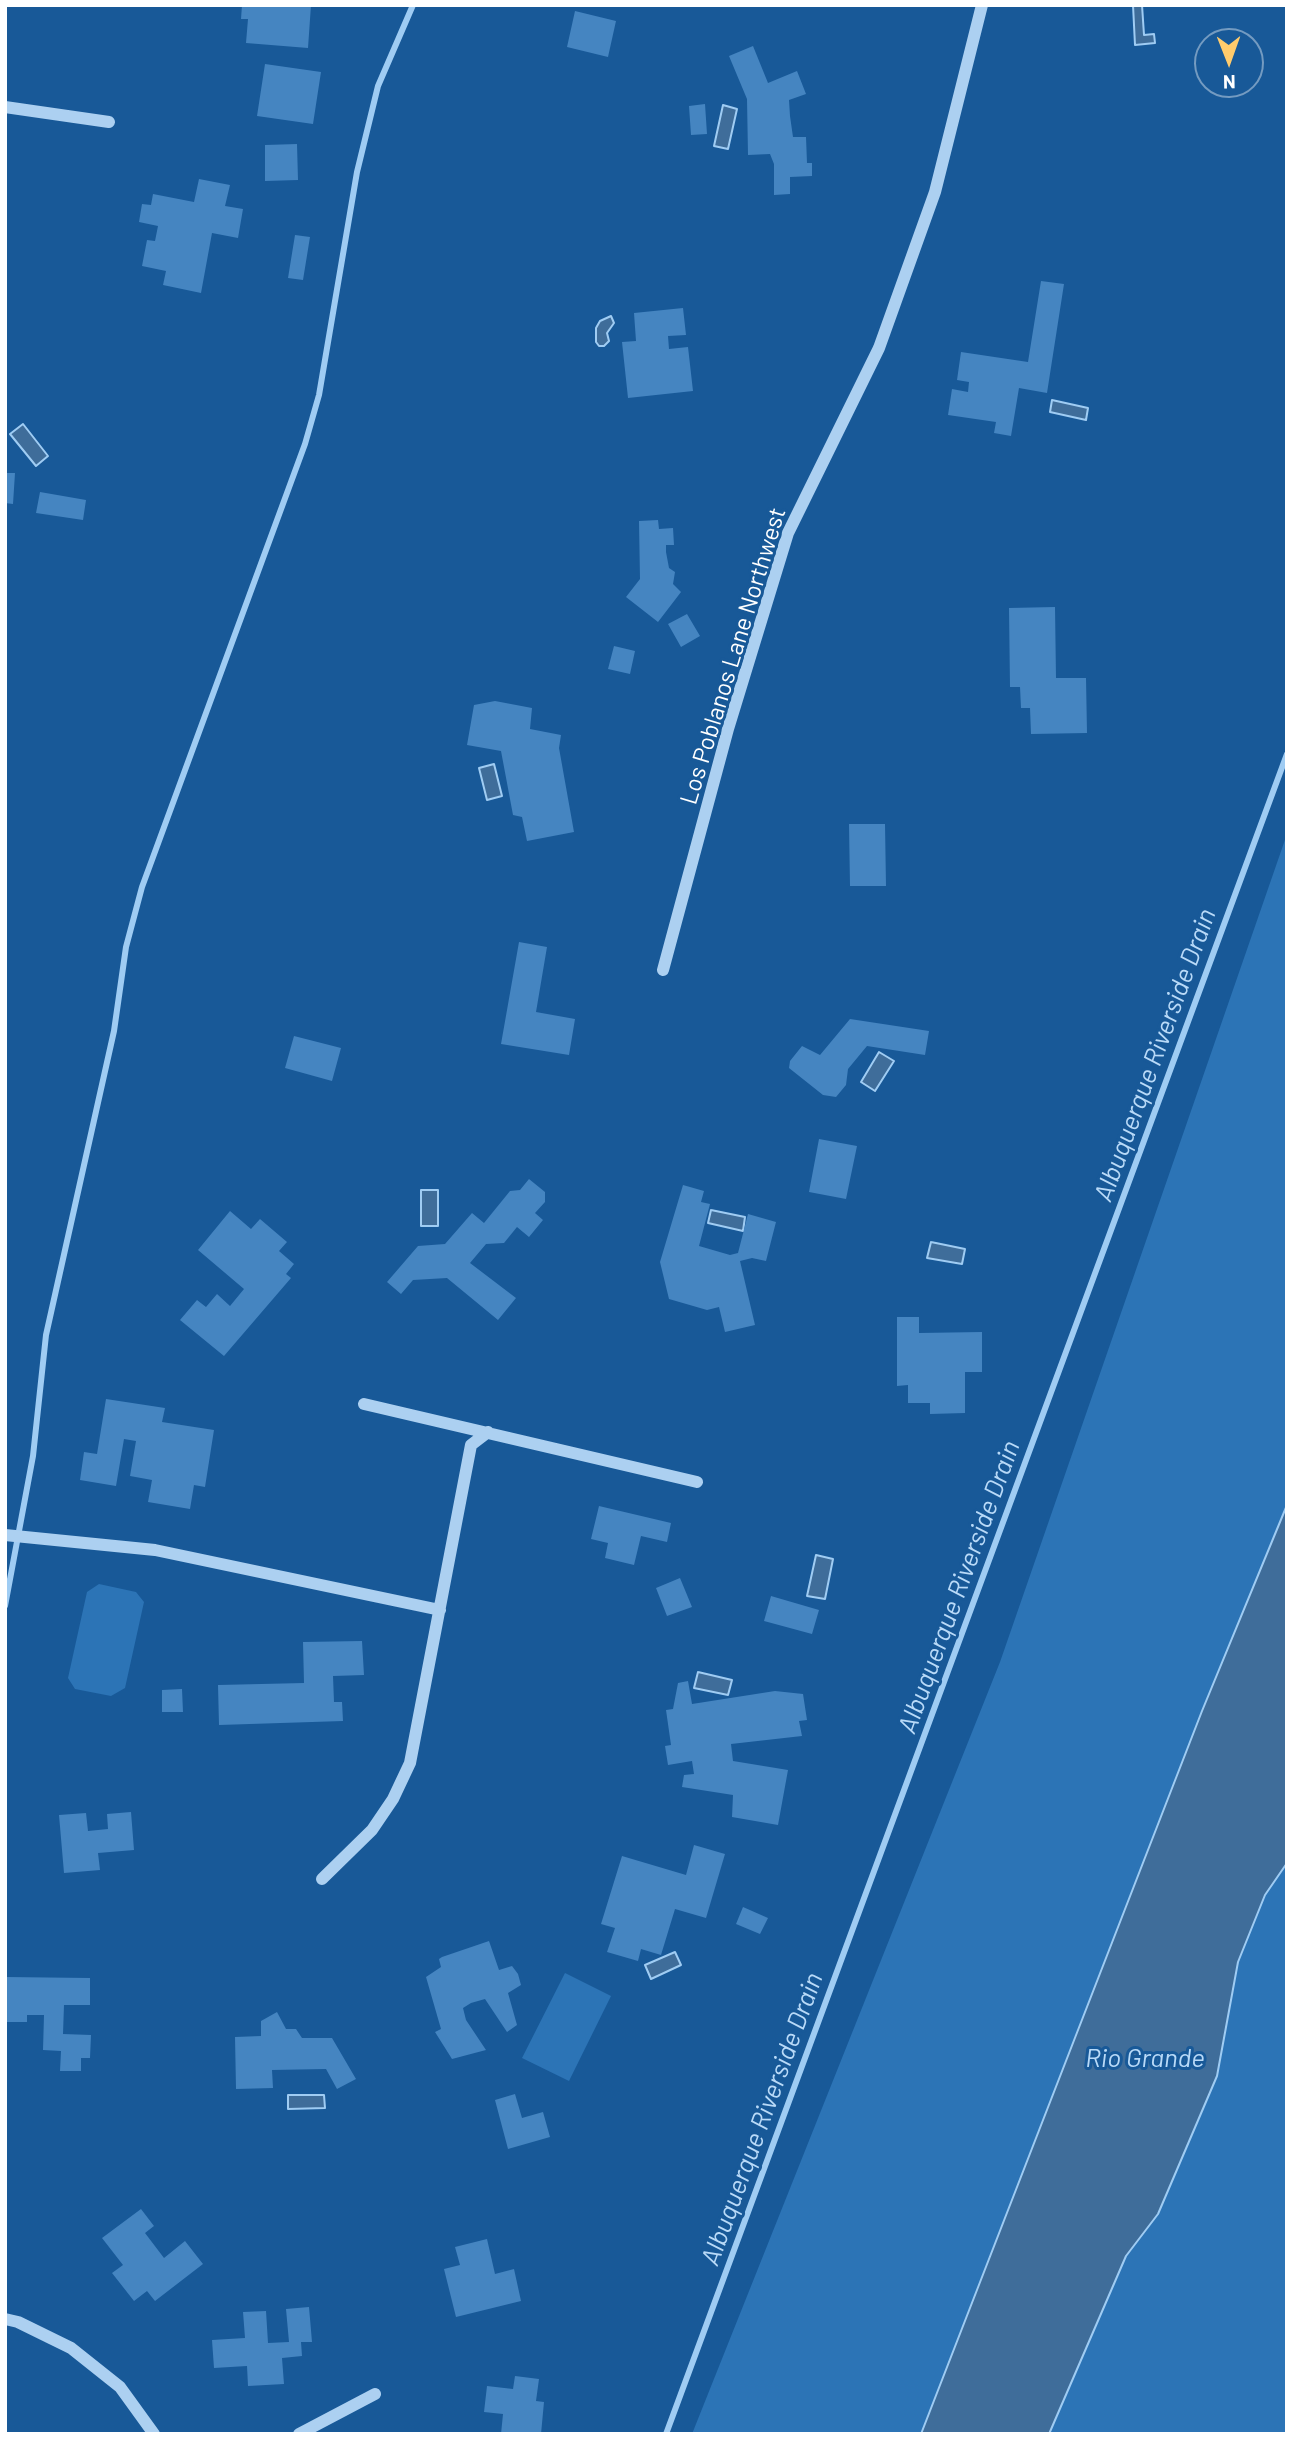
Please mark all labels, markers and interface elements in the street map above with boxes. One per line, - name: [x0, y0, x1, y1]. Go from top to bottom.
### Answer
- north arrow: [1194, 28, 1264, 98]
- text: N: [1223, 71, 1236, 94]
- street label: Los Poblanos Lane Northwest: [674, 504, 792, 808]
- water label: Albuquerque Riverside Drain: [1087, 904, 1223, 1206]
- water label: Albuquerque Riverside Drain: [891, 1436, 1027, 1738]
- water label: Albuquerque Riverside Drain: [694, 1968, 830, 2270]
- water label: Rio Grande: [1085, 2042, 1205, 2074]

